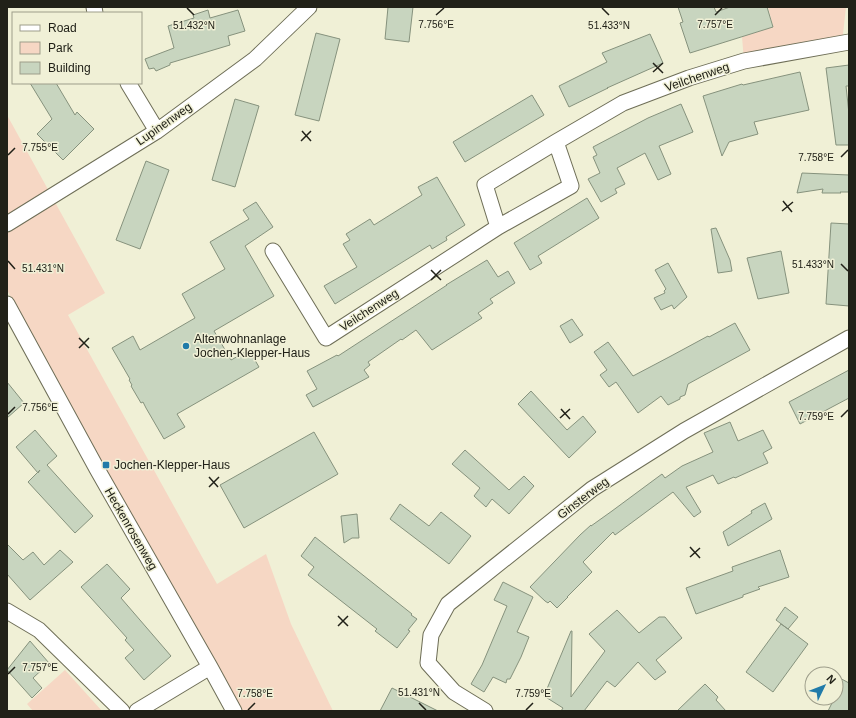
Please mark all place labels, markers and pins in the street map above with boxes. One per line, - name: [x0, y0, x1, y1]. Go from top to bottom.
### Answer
- place label: Altenwohnanlage Jochen-Klepper-Haus: [194, 332, 310, 360]
- marker: Altenwohnanlage Jochen-Klepper-Haus: [181, 341, 191, 351]
- place label: Jochen-Klepper-Haus: [114, 458, 230, 472]
- marker: Jochen-Klepper-Haus: [101, 460, 111, 470]

